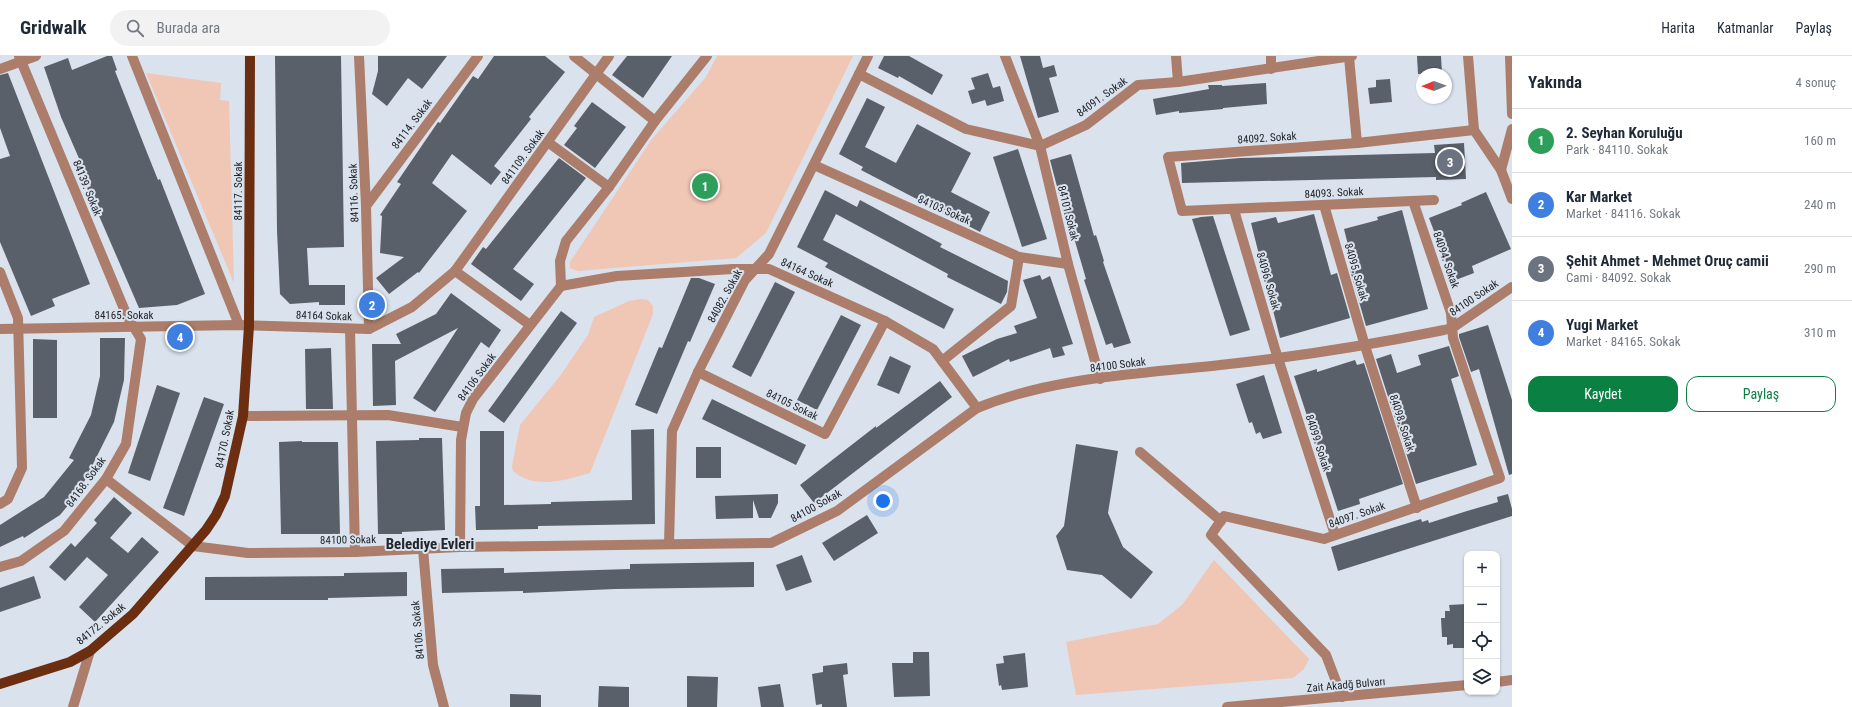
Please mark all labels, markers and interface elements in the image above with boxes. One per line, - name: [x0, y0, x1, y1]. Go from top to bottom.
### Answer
- search box: [110, 10, 390, 46]
- text: Gridwalk: [20, 16, 86, 39]
- icon: search: [124, 17, 146, 39]
- text: Burada ara: [156, 19, 220, 37]
- text: Harita: [1661, 20, 1695, 36]
- text: Katmanlar: [1717, 20, 1774, 36]
- text: Paylaş: [1796, 20, 1832, 36]
- north arrow: [1416, 68, 1452, 104]
- text: Yakında: [1528, 72, 1582, 92]
- street label: 84091. Sokak: [1074, 74, 1130, 120]
- text: 4 sonuç: [1796, 75, 1836, 90]
- street label: 84114. Sokak: [389, 97, 435, 151]
- text: 2. Seyhan Koruluğu: [1566, 124, 1683, 142]
- street label: 841109. Sokak: [499, 127, 547, 187]
- street label: 84092. Sokak: [1237, 129, 1297, 147]
- text: 1: [1538, 133, 1544, 148]
- text: 160 m: [1804, 133, 1836, 148]
- text: Park · 84110. Sokak: [1566, 142, 1668, 157]
- pin: 3: [1437, 147, 1463, 177]
- street label: 84139. Sokak: [70, 158, 104, 218]
- street label: 84117. Sokak: [232, 161, 245, 221]
- street label: 84116. Sokak: [346, 163, 362, 223]
- pin: 1: [692, 171, 718, 201]
- street label: 84101 Sokak: [1055, 184, 1081, 242]
- street label: 84093. Sokak: [1304, 185, 1364, 201]
- text: Kar Market: [1566, 188, 1632, 206]
- street label: 84103 Sokak: [916, 193, 972, 227]
- text: 2: [1538, 197, 1544, 212]
- text: 240 m: [1804, 197, 1836, 212]
- text: Market · 84116. Sokak: [1566, 206, 1681, 221]
- street label: 84094. Sokak: [1430, 230, 1462, 290]
- street label: 84095. Sokak: [1342, 242, 1370, 302]
- street label: 84096. Sokak: [1254, 251, 1282, 311]
- text: Şehit Ahmet - Mehmet Oruç camii: [1566, 252, 1769, 270]
- street label: 84164 Sokak: [779, 256, 835, 290]
- text: 3: [1538, 261, 1544, 276]
- text: 290 m: [1804, 261, 1836, 276]
- street label: 84082. Sokak: [705, 267, 745, 325]
- text: Cami · 84092. Sokak: [1566, 270, 1671, 285]
- street label: 84100 Sokak: [1447, 277, 1501, 319]
- pin: 2: [359, 290, 385, 320]
- street label: 84165. Sokak: [95, 309, 154, 322]
- street label: 84164 Sokak: [296, 309, 352, 323]
- text: Yugi Market: [1566, 316, 1638, 334]
- pin: 4: [167, 322, 193, 352]
- text: 4: [1538, 325, 1544, 340]
- text: 310 m: [1804, 325, 1836, 340]
- text: Market · 84165. Sokak: [1566, 334, 1681, 349]
- street label: 84106 Sokak: [455, 350, 499, 404]
- street label: 84100 Sokak: [1089, 355, 1147, 375]
- button: Kaydet: [1528, 376, 1678, 412]
- button: Paylaş: [1686, 376, 1836, 412]
- street label: 84105 Sokak: [764, 387, 820, 423]
- street label: 84098. Sokak: [1387, 393, 1417, 453]
- street label: 84170. Sokak: [213, 409, 237, 469]
- street label: 84099. Sokak: [1303, 413, 1333, 473]
- street label: 84168. Sokak: [63, 454, 109, 510]
- street label: 84100 Sokak: [788, 487, 844, 525]
- your location: [873, 491, 893, 511]
- street label: 84097. Sokak: [1327, 499, 1387, 531]
- street label: 84100 Sokak: [320, 533, 376, 547]
- district label: Belediye Evleri: [386, 535, 474, 553]
- map controls: [1464, 551, 1500, 695]
- button: +: [1464, 551, 1500, 587]
- button: −: [1464, 587, 1500, 623]
- street label: 84172. Sokak: [74, 600, 128, 648]
- street label: 84106. Sokak: [409, 600, 427, 660]
- button: locate: [1464, 623, 1500, 659]
- button: layers: [1464, 659, 1500, 695]
- street label: Zait Akadğ Bulvarı: [1306, 675, 1386, 695]

